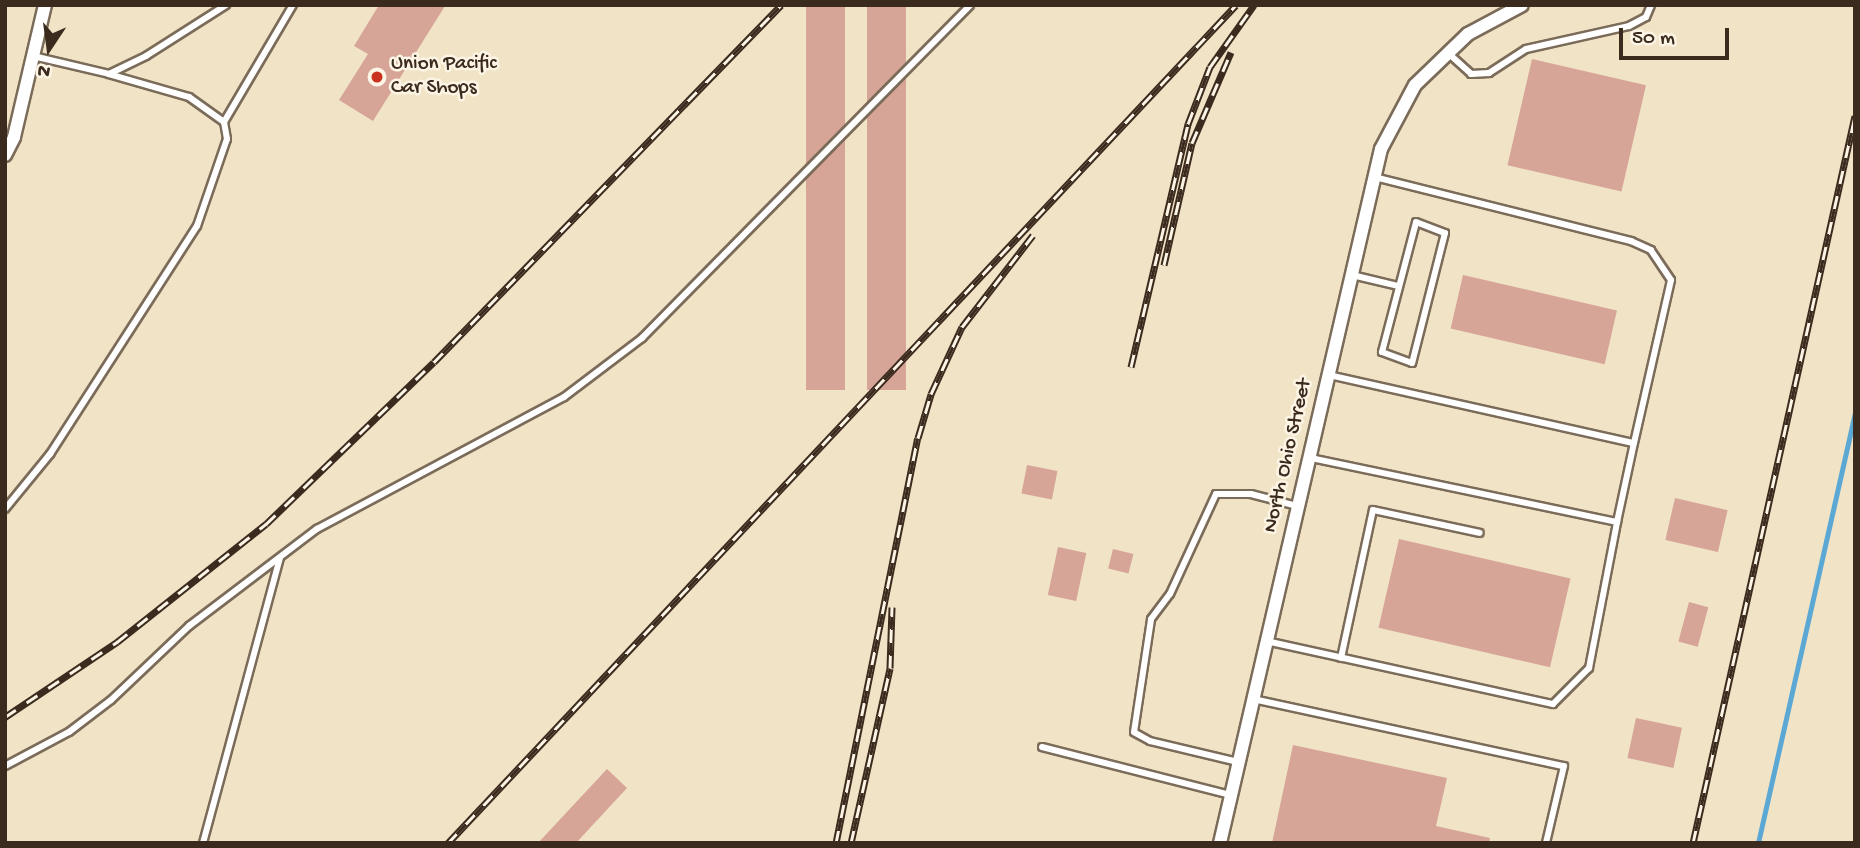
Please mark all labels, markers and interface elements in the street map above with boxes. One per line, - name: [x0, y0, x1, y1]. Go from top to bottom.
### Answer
- north arrow: [14, 14, 84, 84]
- scale bar: [1622, 14, 1732, 58]
- text: 50 m: [1632, 27, 1675, 52]
- place label: Union Pacific Car Shops: [391, 52, 497, 102]
- text: N: [36, 57, 53, 83]
- marker: Union Pacific Car Shops: [369, 69, 385, 85]
- street label: North Ohio Street: [1259, 377, 1319, 535]

